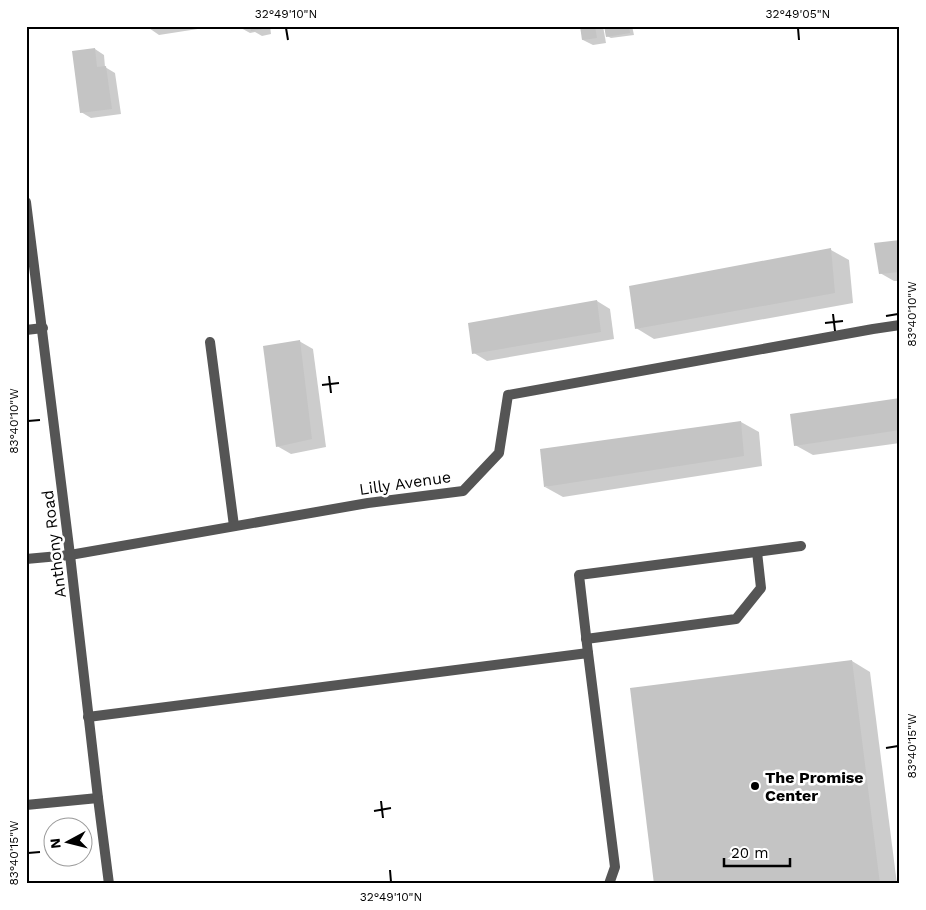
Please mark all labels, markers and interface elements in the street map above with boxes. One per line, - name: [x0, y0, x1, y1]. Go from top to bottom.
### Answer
- text: 32°49'10"N: [255, 7, 317, 21]
- text: 32°49'05"N: [766, 7, 830, 21]
- text: 83°40'10"W: [905, 281, 919, 347]
- text: 83°40'10"W: [7, 388, 21, 454]
- street label: Lilly Avenue: [358, 467, 452, 499]
- street label: Anthony Road: [38, 489, 70, 599]
- text: 83°40'15"W: [905, 713, 919, 779]
- place label: The Promise Center: [765, 768, 864, 805]
- marker: The Promise Center: [749, 780, 761, 792]
- north arrow: [42, 818, 92, 868]
- text: 83°40'15"W: [7, 820, 21, 886]
- scale bar: [724, 835, 790, 867]
- text: N: [47, 837, 64, 850]
- text: 20 m: [731, 844, 769, 862]
- text: 32°49'10"N: [360, 890, 422, 904]

